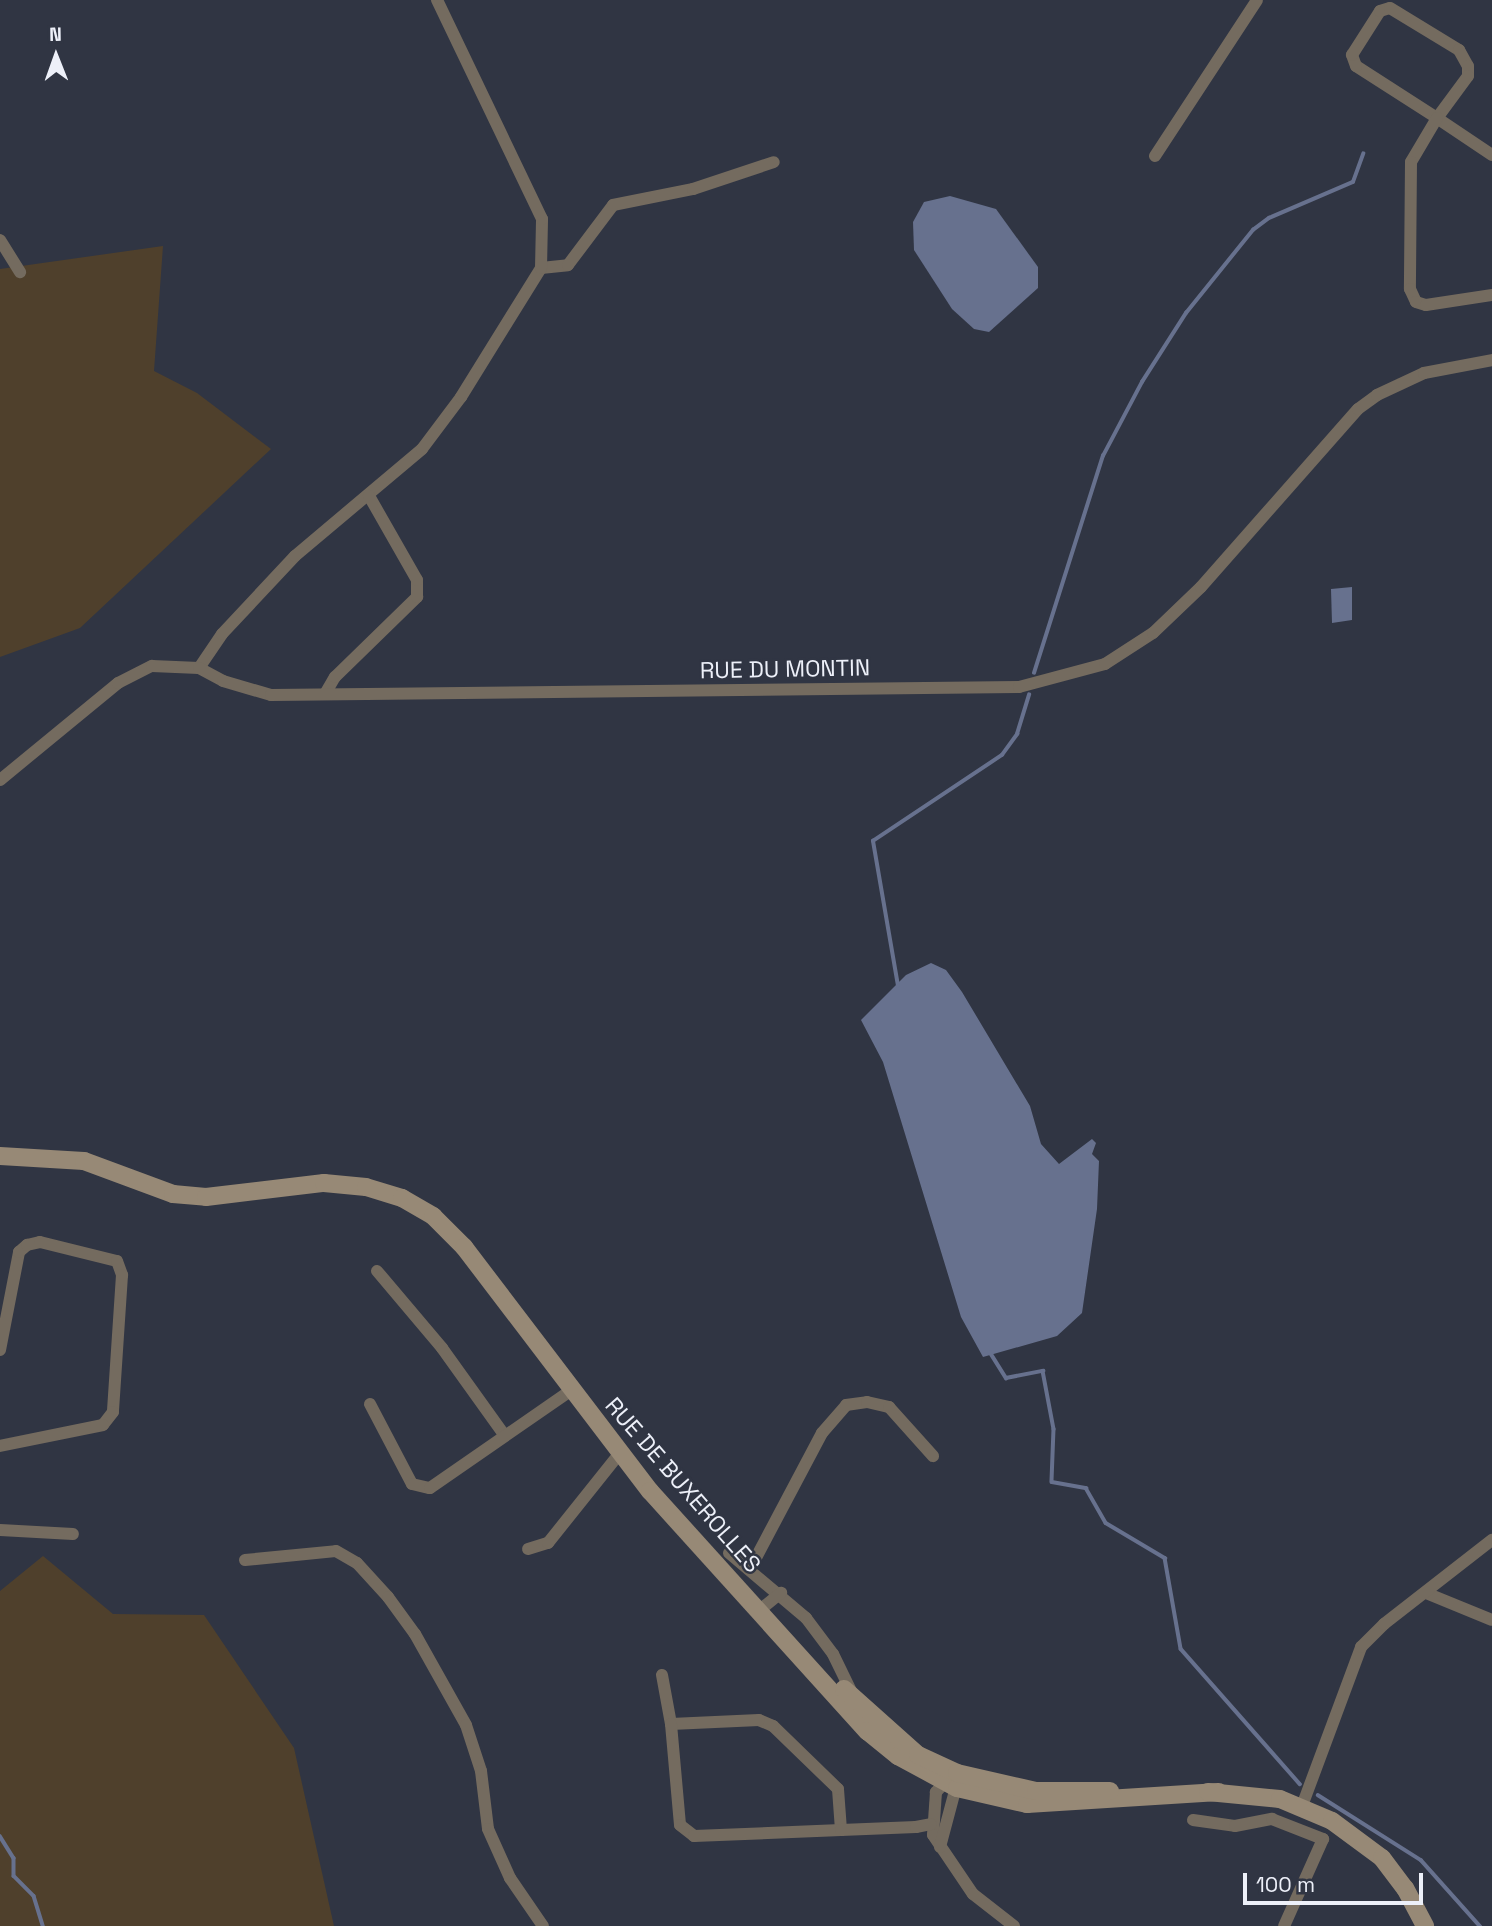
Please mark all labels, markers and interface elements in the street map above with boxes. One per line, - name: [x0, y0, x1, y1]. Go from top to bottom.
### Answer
- north arrow: [21, 21, 91, 91]
- text: N: [49, 22, 62, 47]
- street label: RUE DU MONTIN: [700, 654, 870, 684]
- street label: RUE DE BUXEROLLES: [599, 1392, 767, 1578]
- scale bar: [1247, 1860, 1427, 1904]
- text: 100 m: [1256, 1871, 1315, 1898]

